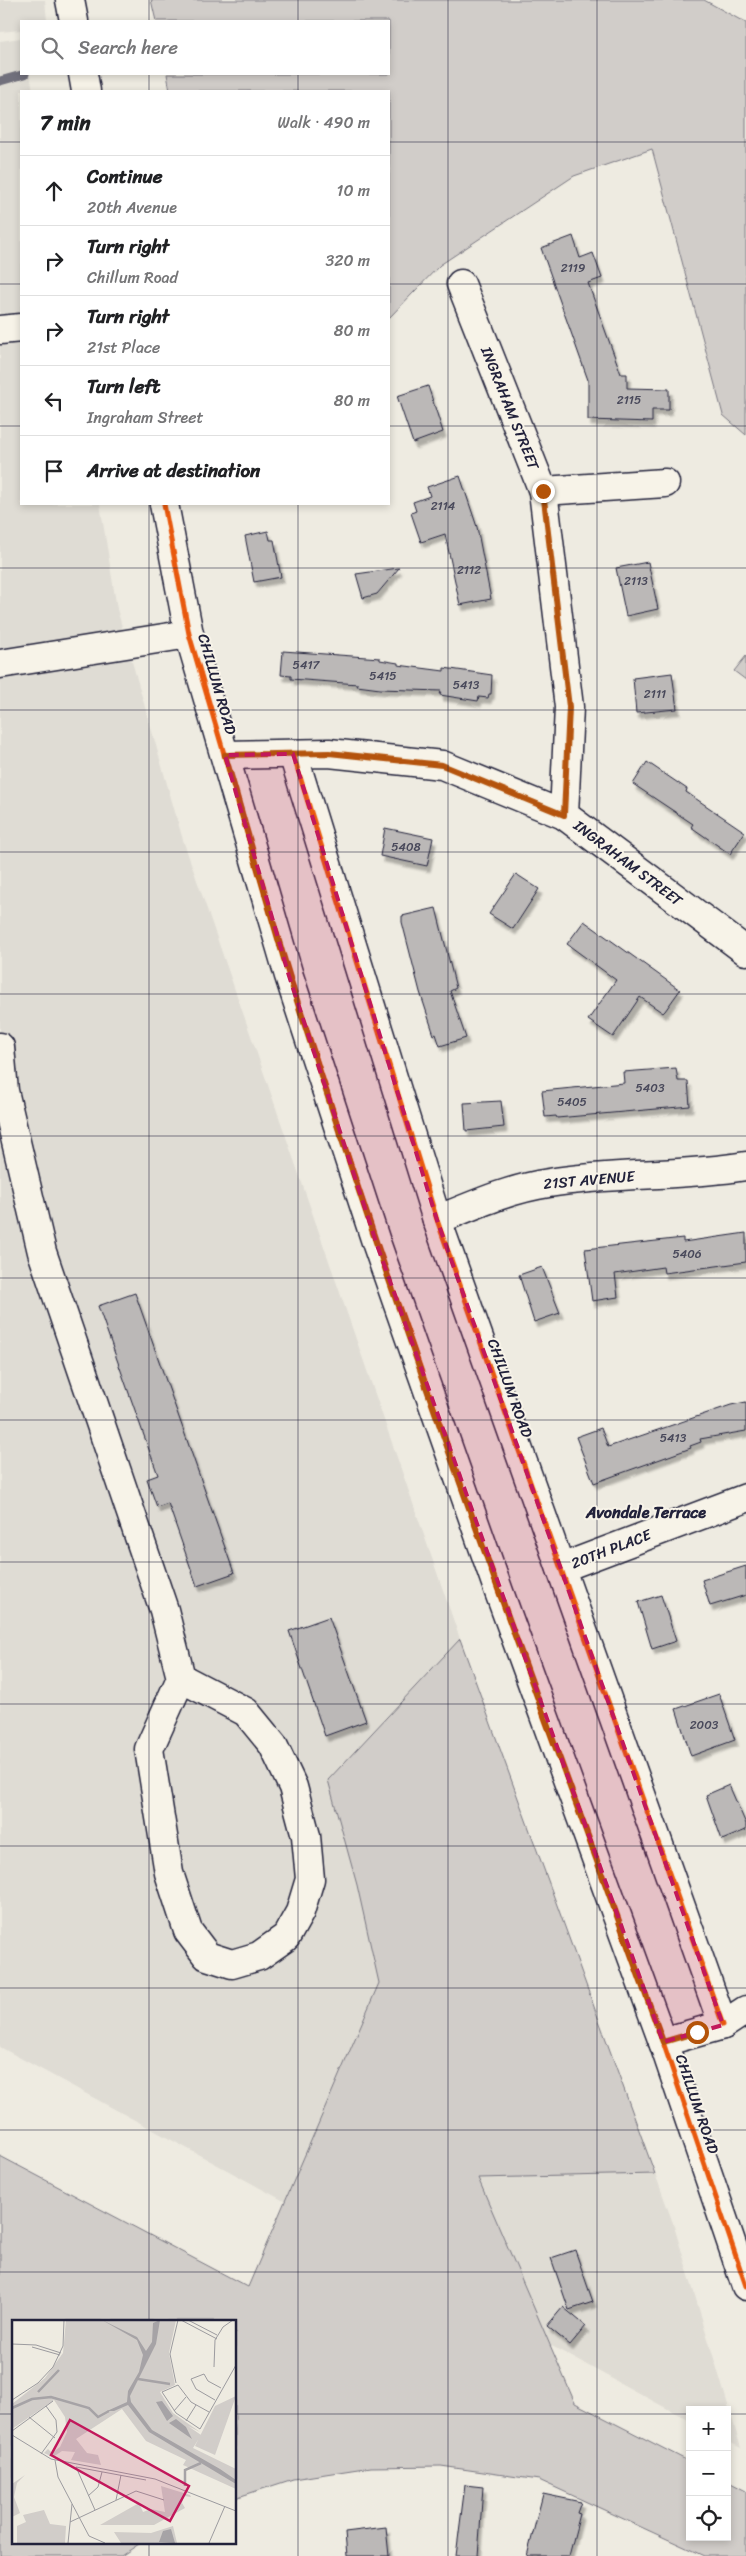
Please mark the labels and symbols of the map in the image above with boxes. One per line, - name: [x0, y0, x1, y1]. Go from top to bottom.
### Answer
- house number: 2119: [561, 257, 585, 279]
- street label: INGRAHAM STREET: [473, 341, 547, 475]
- house number: 2115: [617, 389, 641, 411]
- route end: [532, 480, 555, 503]
- house number: 2114: [431, 495, 456, 517]
- house number: 2112: [457, 559, 481, 581]
- house number: 2113: [624, 570, 648, 592]
- street label: CHILLUM ROAD: [190, 631, 244, 737]
- house number: 5417: [293, 654, 321, 676]
- house number: 5415: [369, 665, 397, 687]
- house number: 5413: [453, 674, 480, 696]
- house number: 2111: [644, 683, 666, 705]
- street label: INGRAHAM STREET: [567, 813, 689, 914]
- house number: 5408: [391, 836, 421, 858]
- house number: 5403: [635, 1077, 665, 1099]
- house number: 5405: [557, 1091, 587, 1113]
- street label: 21ST AVENUE: [542, 1163, 637, 1197]
- house number: 5406: [672, 1243, 702, 1265]
- street label: CHILLUM ROAD: [480, 1335, 540, 1441]
- house number: 5413: [660, 1427, 687, 1449]
- district label: Avondale Terrace: [585, 1498, 706, 1527]
- street label: 20TH PLACE: [567, 1521, 656, 1576]
- house number: 2003: [690, 1714, 719, 1736]
- route start: [686, 2021, 709, 2044]
- street label: CHILLUM ROAD: [668, 2051, 726, 2157]
- inset map: [12, 2320, 236, 2544]

